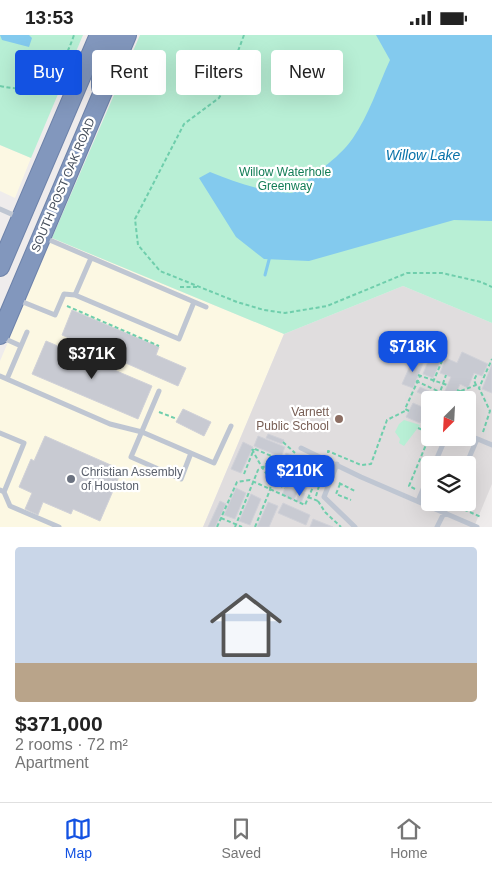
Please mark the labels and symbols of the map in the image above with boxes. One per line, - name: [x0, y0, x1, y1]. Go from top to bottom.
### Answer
- street label: SOUTH POST OAK ROAD: [28, 115, 98, 254]
- water label: Willow Lake: [386, 147, 460, 163]
- park label: Willow Waterhole Greenway: [239, 165, 331, 193]
- pin: $718K: [378, 331, 448, 373]
- pin: $371K: [57, 337, 127, 380]
- north arrow: [421, 391, 476, 446]
- place label: Varnett Public School: [256, 405, 330, 433]
- marker: Varnett Public School: [333, 413, 345, 425]
- pin: $210K: [265, 455, 335, 497]
- place label: Christian Assembly of Houston: [81, 465, 183, 493]
- marker: Christian Assembly of Houston: [65, 473, 77, 485]

